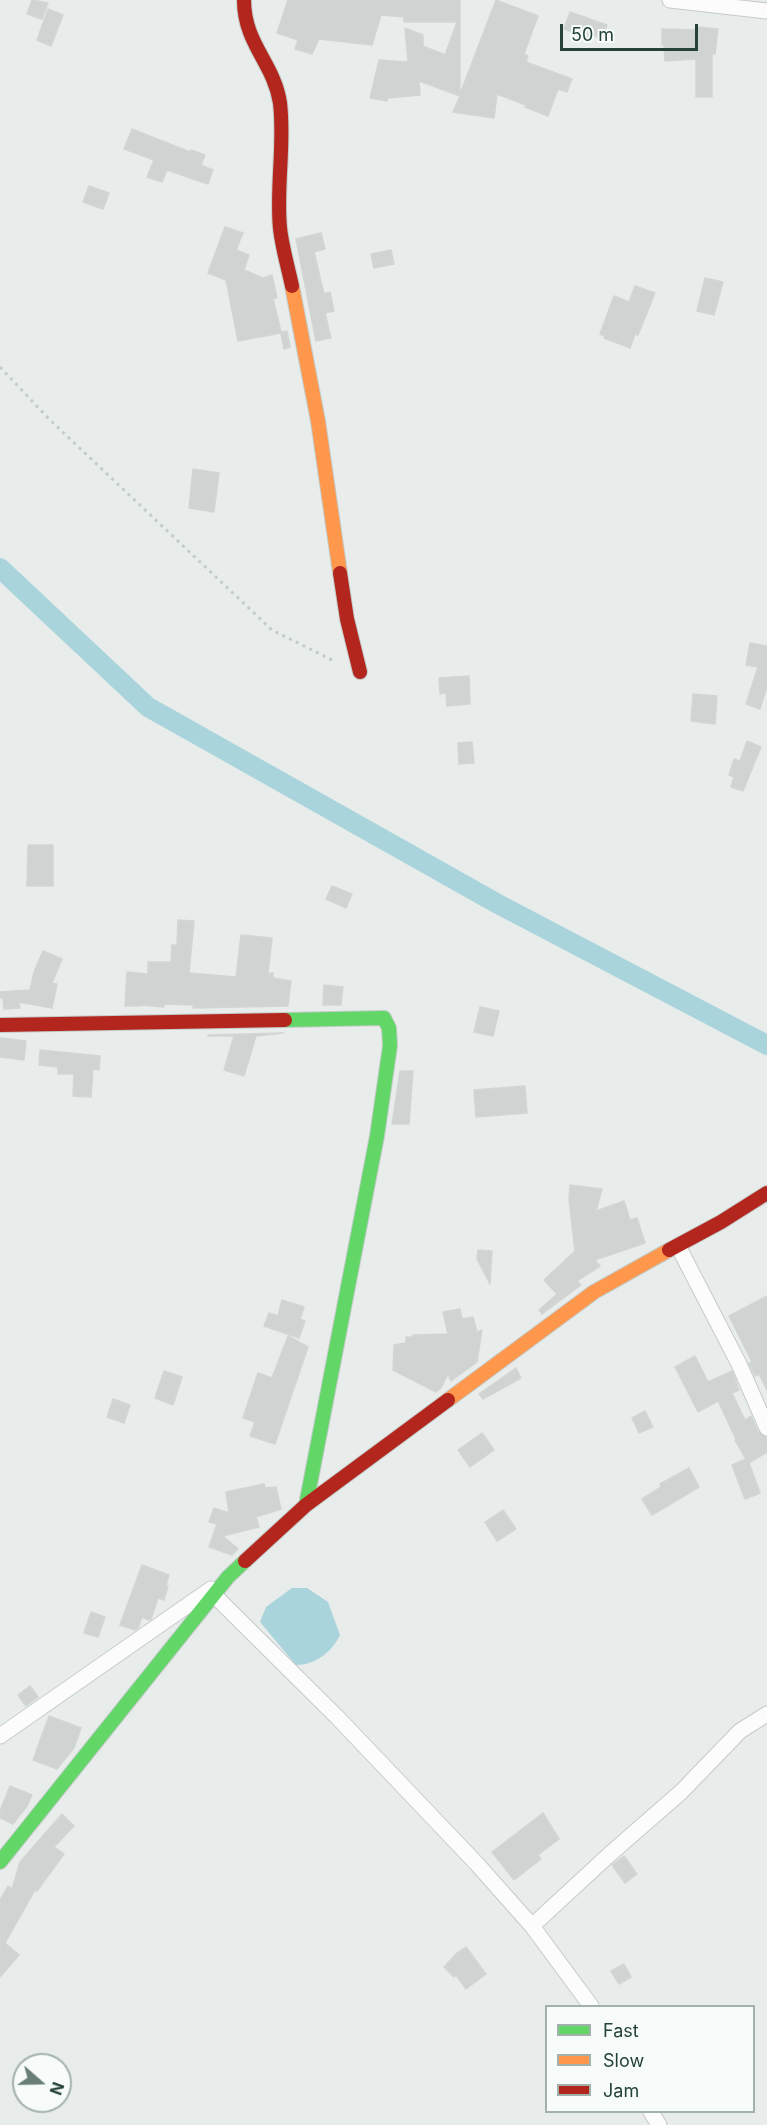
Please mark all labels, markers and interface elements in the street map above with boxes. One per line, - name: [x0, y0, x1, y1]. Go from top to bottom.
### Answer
- scale bar: [563, 12, 701, 50]
- text: 50 m: [571, 24, 614, 45]
- legend: [545, 2005, 755, 2113]
- text: Fast: [603, 2020, 639, 2041]
- text: Slow: [603, 2050, 644, 2071]
- north arrow: [12, 2053, 72, 2113]
- text: N: [46, 2079, 69, 2098]
- text: Jam: [603, 2080, 639, 2101]

